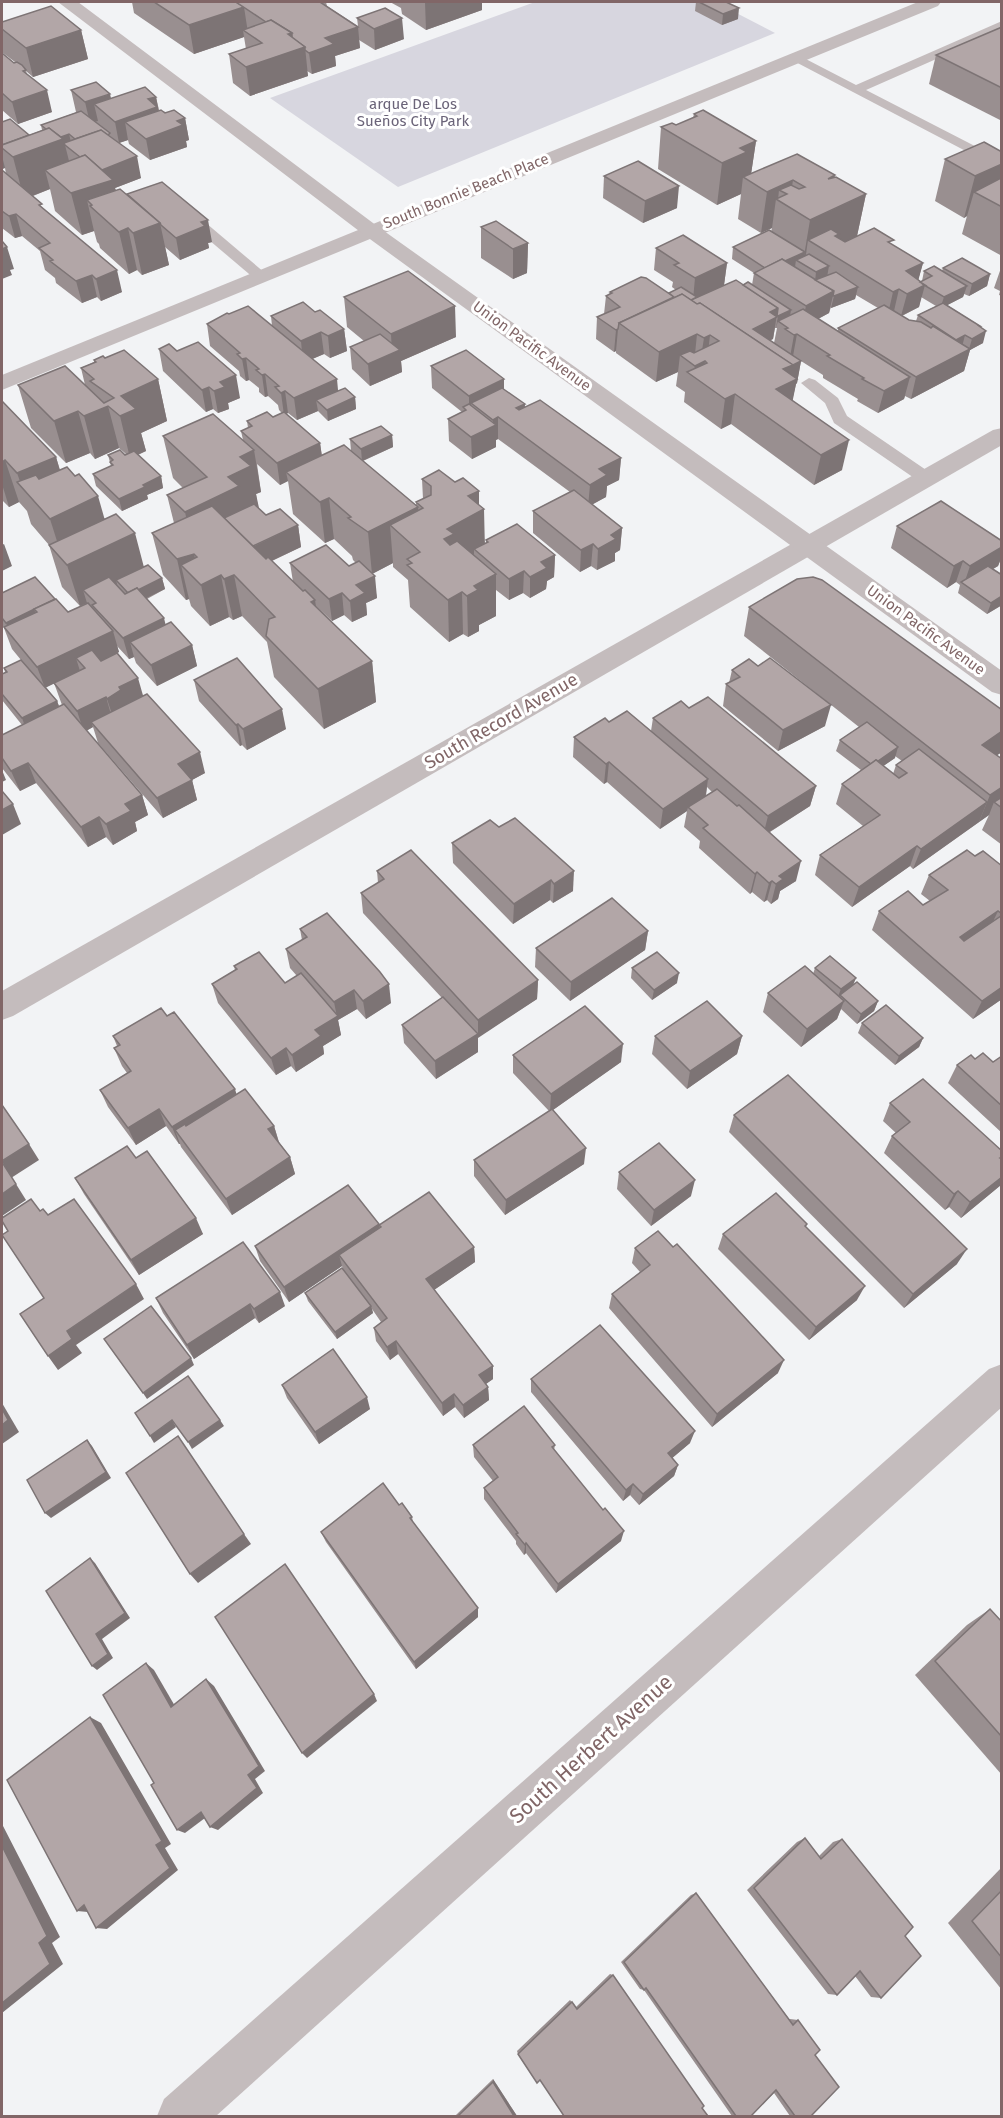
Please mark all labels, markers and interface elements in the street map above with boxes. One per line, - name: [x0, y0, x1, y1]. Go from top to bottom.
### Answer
- park label: arque De Los Sueños City Park: [357, 95, 470, 130]
- street label: South Bonnie Beach Place: [381, 149, 551, 233]
- street label: Union Pacific Avenue: [469, 297, 595, 395]
- street label: Union Pacific Avenue: [863, 581, 989, 679]
- street label: South Record Avenue: [420, 668, 582, 774]
- street label: South Herbert Avenue: [504, 1669, 678, 1829]

